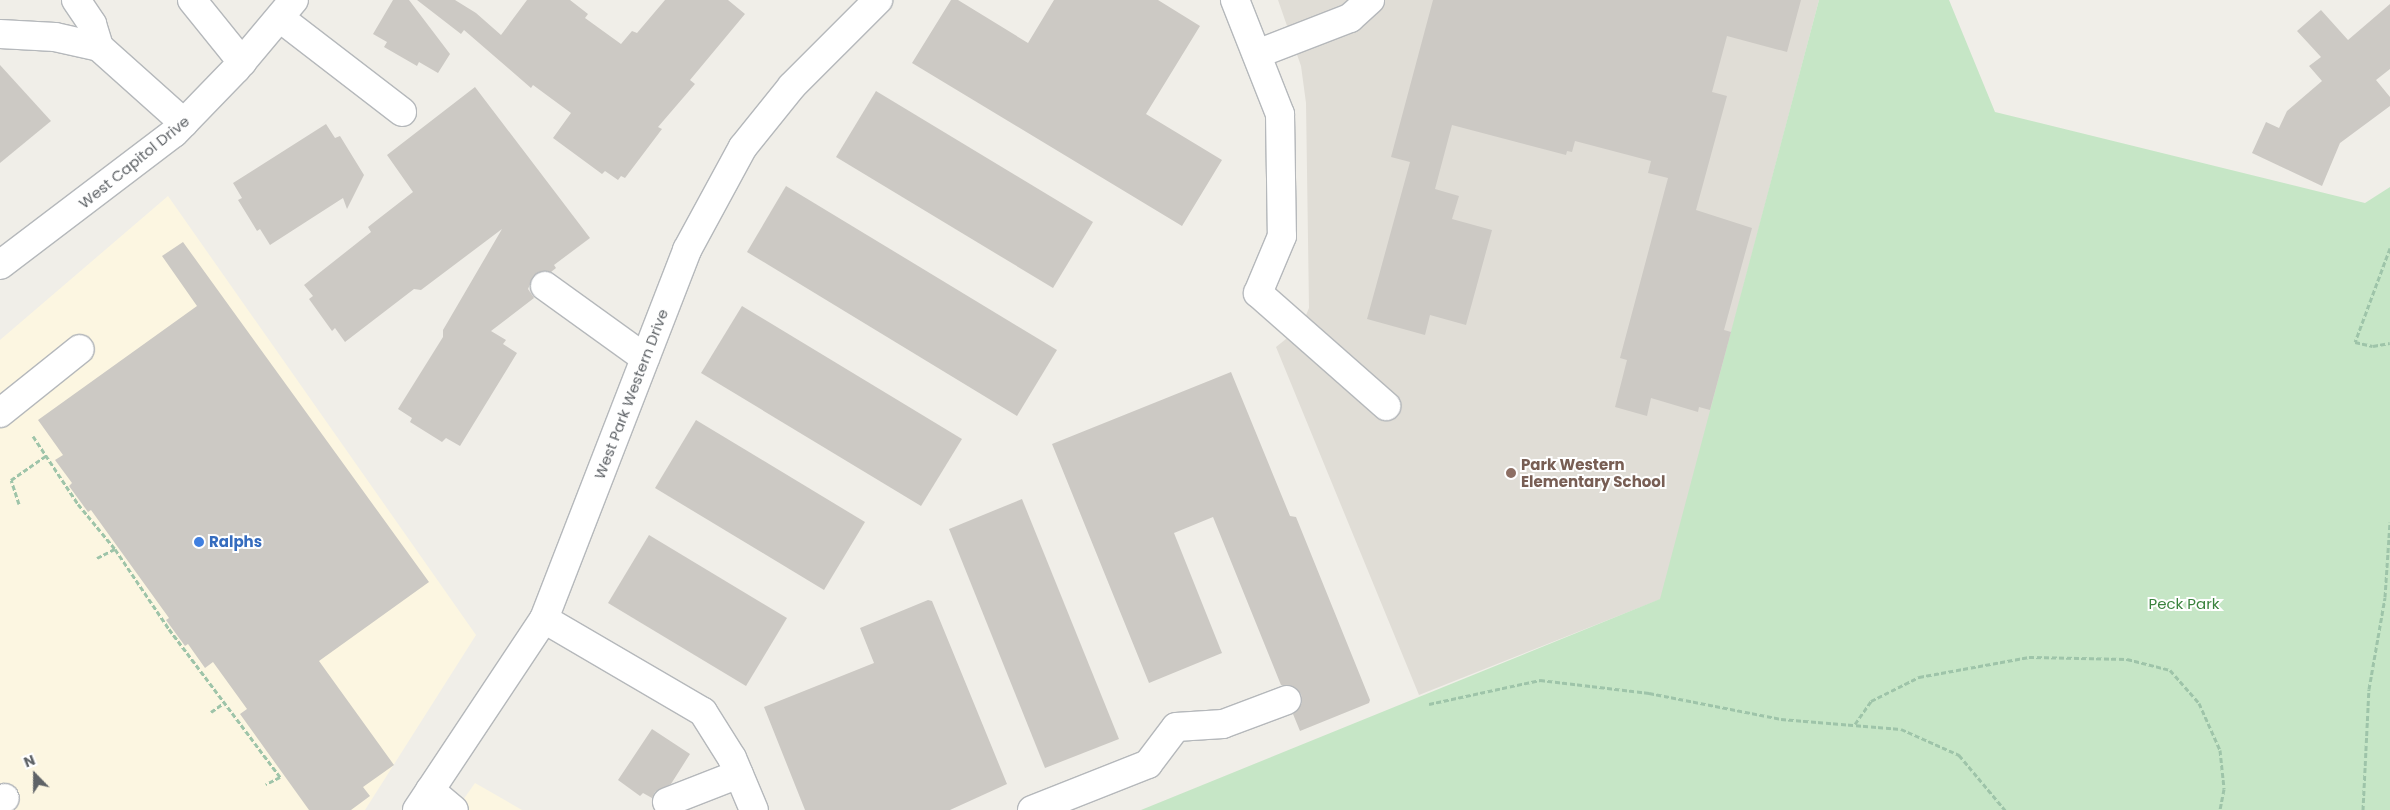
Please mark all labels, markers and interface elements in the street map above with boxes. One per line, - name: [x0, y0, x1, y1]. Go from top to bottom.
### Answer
- street label: West Capitol Drive: [75, 112, 193, 212]
- street label: West Park Western Drive: [590, 306, 672, 482]
- place label: Park Western Elementary School: [1521, 455, 1665, 490]
- marker: Park Western Elementary School: [1505, 467, 1517, 479]
- place label: Ralphs: [209, 533, 262, 551]
- marker: Ralphs: [193, 536, 205, 548]
- park label: Peck Park: [2149, 595, 2219, 613]
- north arrow: [10, 750, 60, 800]
- text: N: [21, 750, 38, 772]

